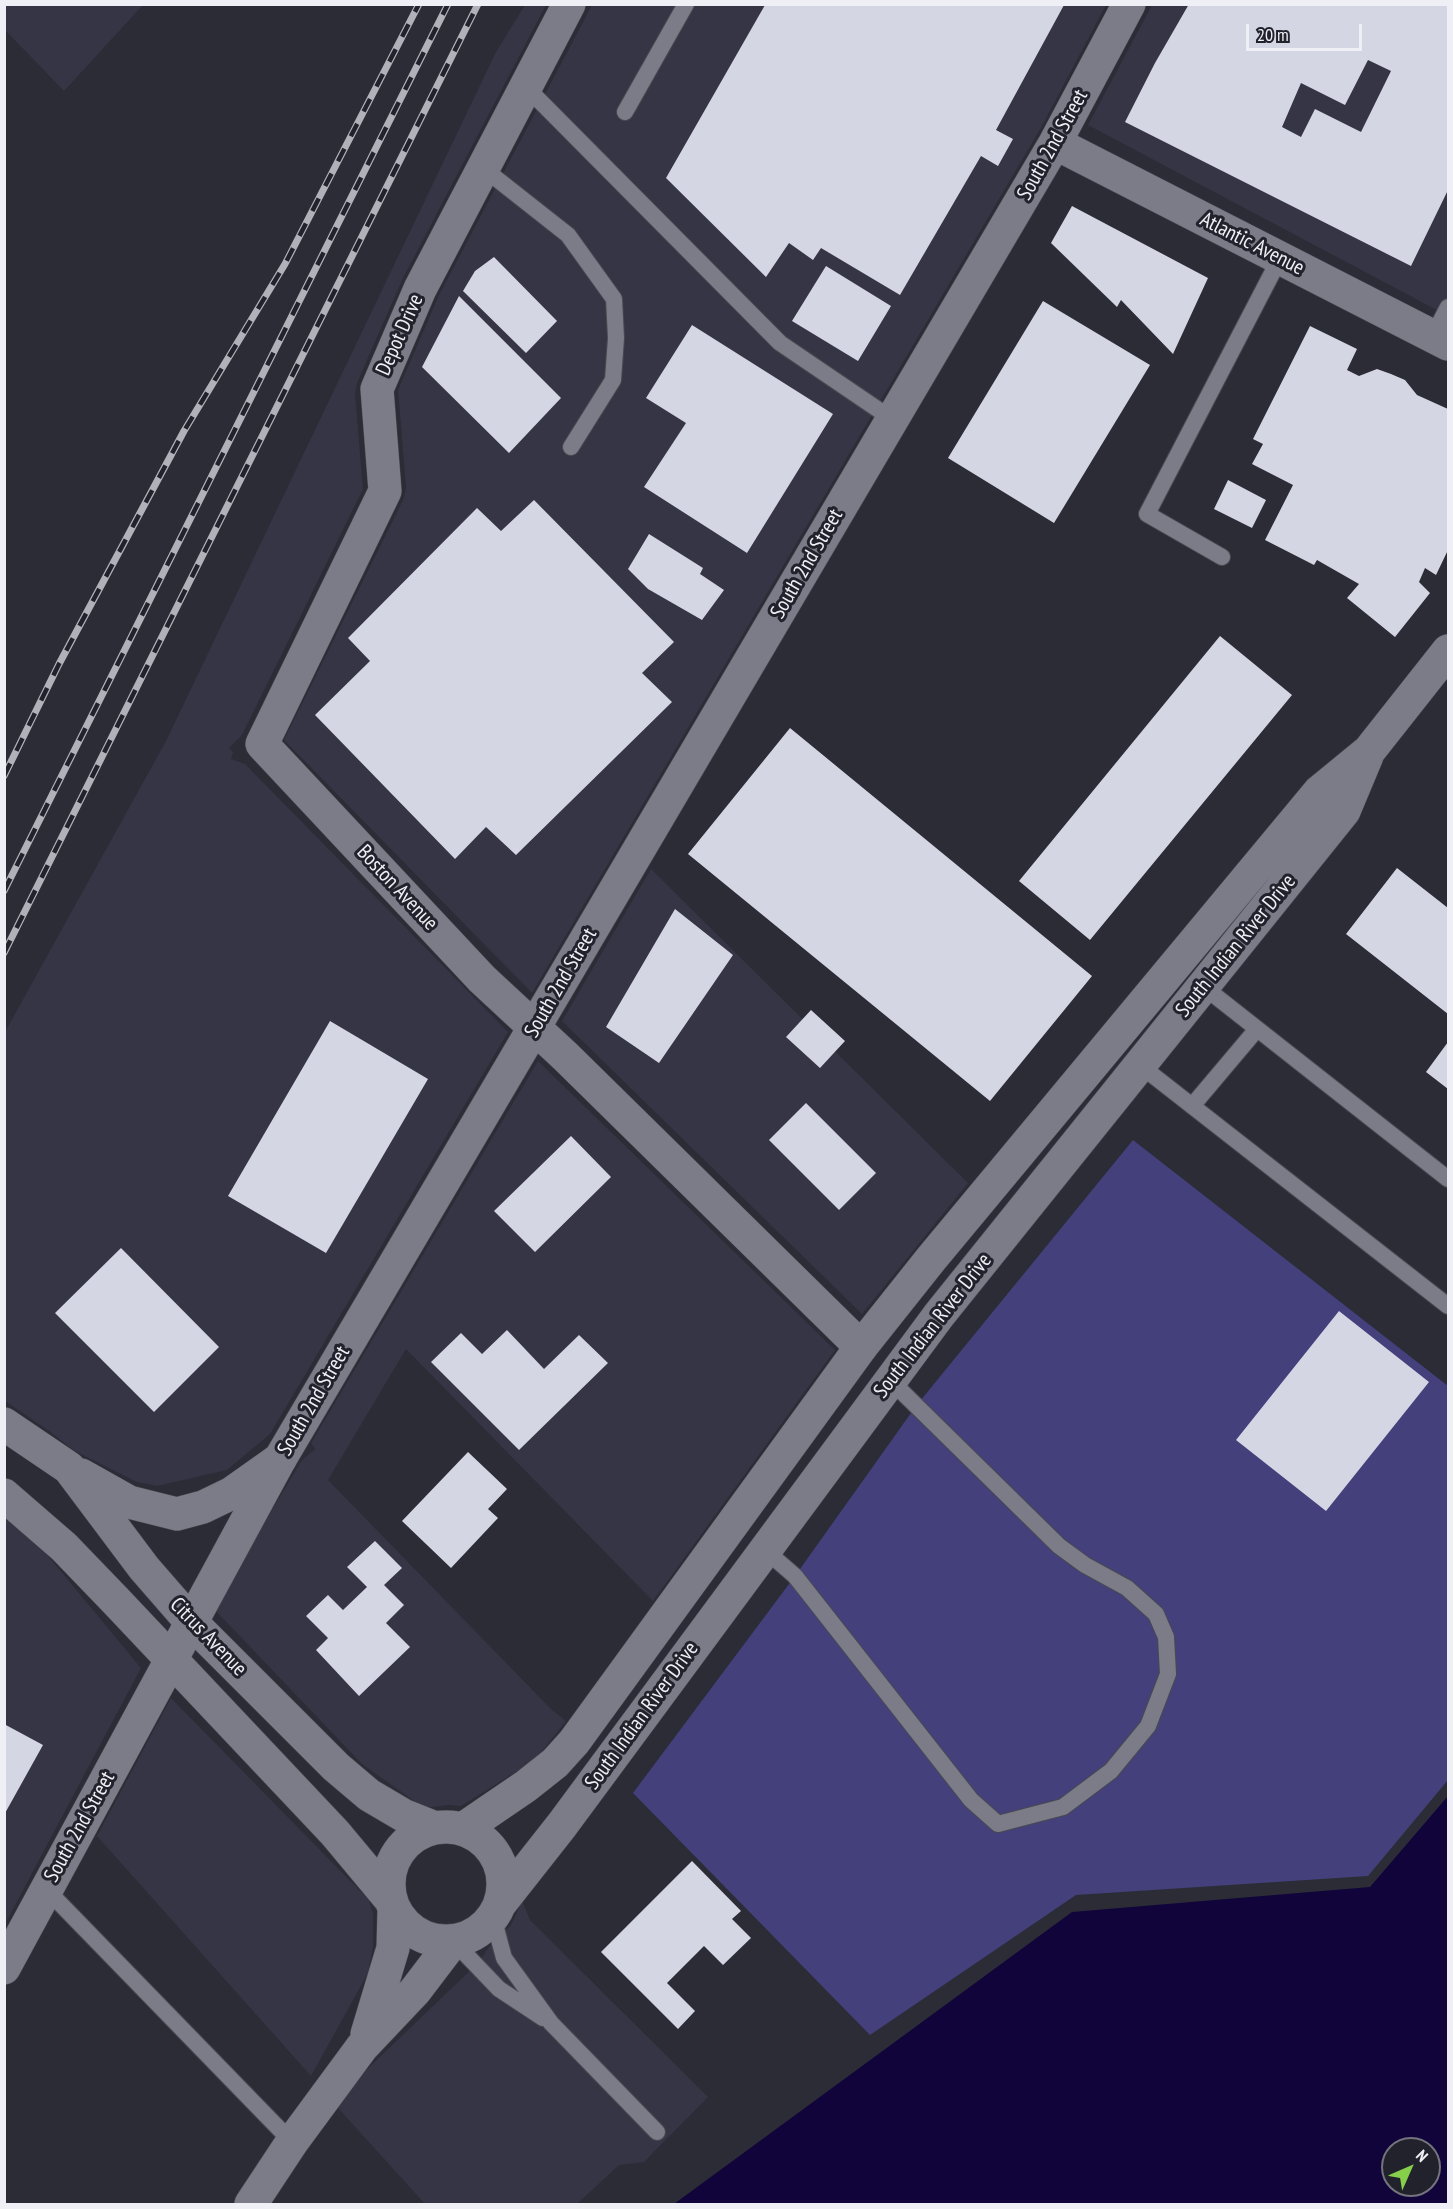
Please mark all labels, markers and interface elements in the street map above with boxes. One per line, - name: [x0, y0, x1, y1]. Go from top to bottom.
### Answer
- scale bar: [1249, 12, 1364, 50]
- text: 20 m: [1257, 23, 1289, 46]
- street label: South 2nd Street: [1012, 85, 1094, 205]
- street label: Atlantic Avenue: [1196, 207, 1308, 281]
- street label: Depot Drive: [371, 290, 429, 380]
- street label: South 2nd Street: [766, 505, 848, 623]
- street label: Boston Avenue: [351, 840, 443, 936]
- street label: South Indian River Drive: [1171, 870, 1301, 1022]
- street label: South 2nd Street: [520, 924, 602, 1042]
- street label: South Indian River Drive: [869, 1249, 997, 1403]
- street label: South 2nd Street: [273, 1342, 355, 1460]
- street label: Citrus Avenue: [164, 1592, 252, 1682]
- street label: South Indian River Drive: [580, 1637, 704, 1795]
- street label: South 2nd Street: [39, 1767, 121, 1887]
- north arrow: [1381, 2137, 1441, 2197]
- text: N: [1412, 2146, 1432, 2166]

